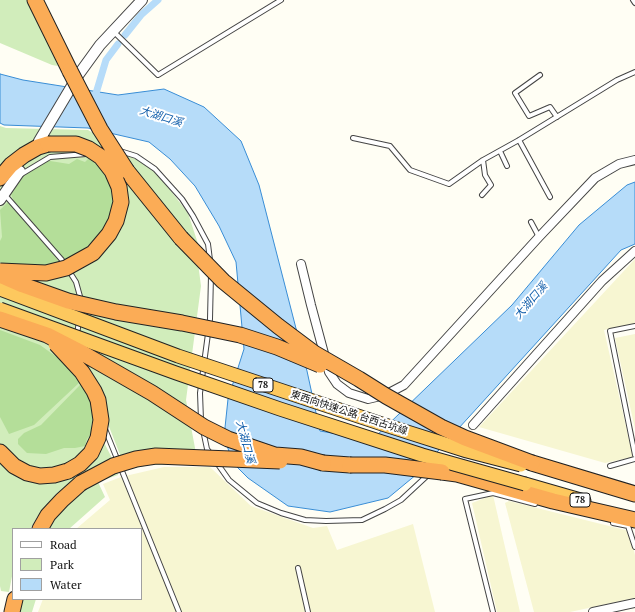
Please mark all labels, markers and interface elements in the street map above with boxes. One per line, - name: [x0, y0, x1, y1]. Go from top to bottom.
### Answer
- water label: 大湖口溪: [138, 104, 184, 130]
- water label: 大湖口溪: [512, 280, 550, 322]
- road number: 78: [253, 378, 273, 392]
- street label: 東西向快速公路 台西古坑線: [289, 388, 409, 438]
- water label: 大湖口溪: [233, 419, 257, 465]
- road number: 78: [570, 493, 590, 507]
- legend: [12, 528, 142, 600]
- text: Road: [50, 537, 77, 552]
- text: Park: [50, 557, 74, 572]
- text: Water: [50, 577, 82, 592]

